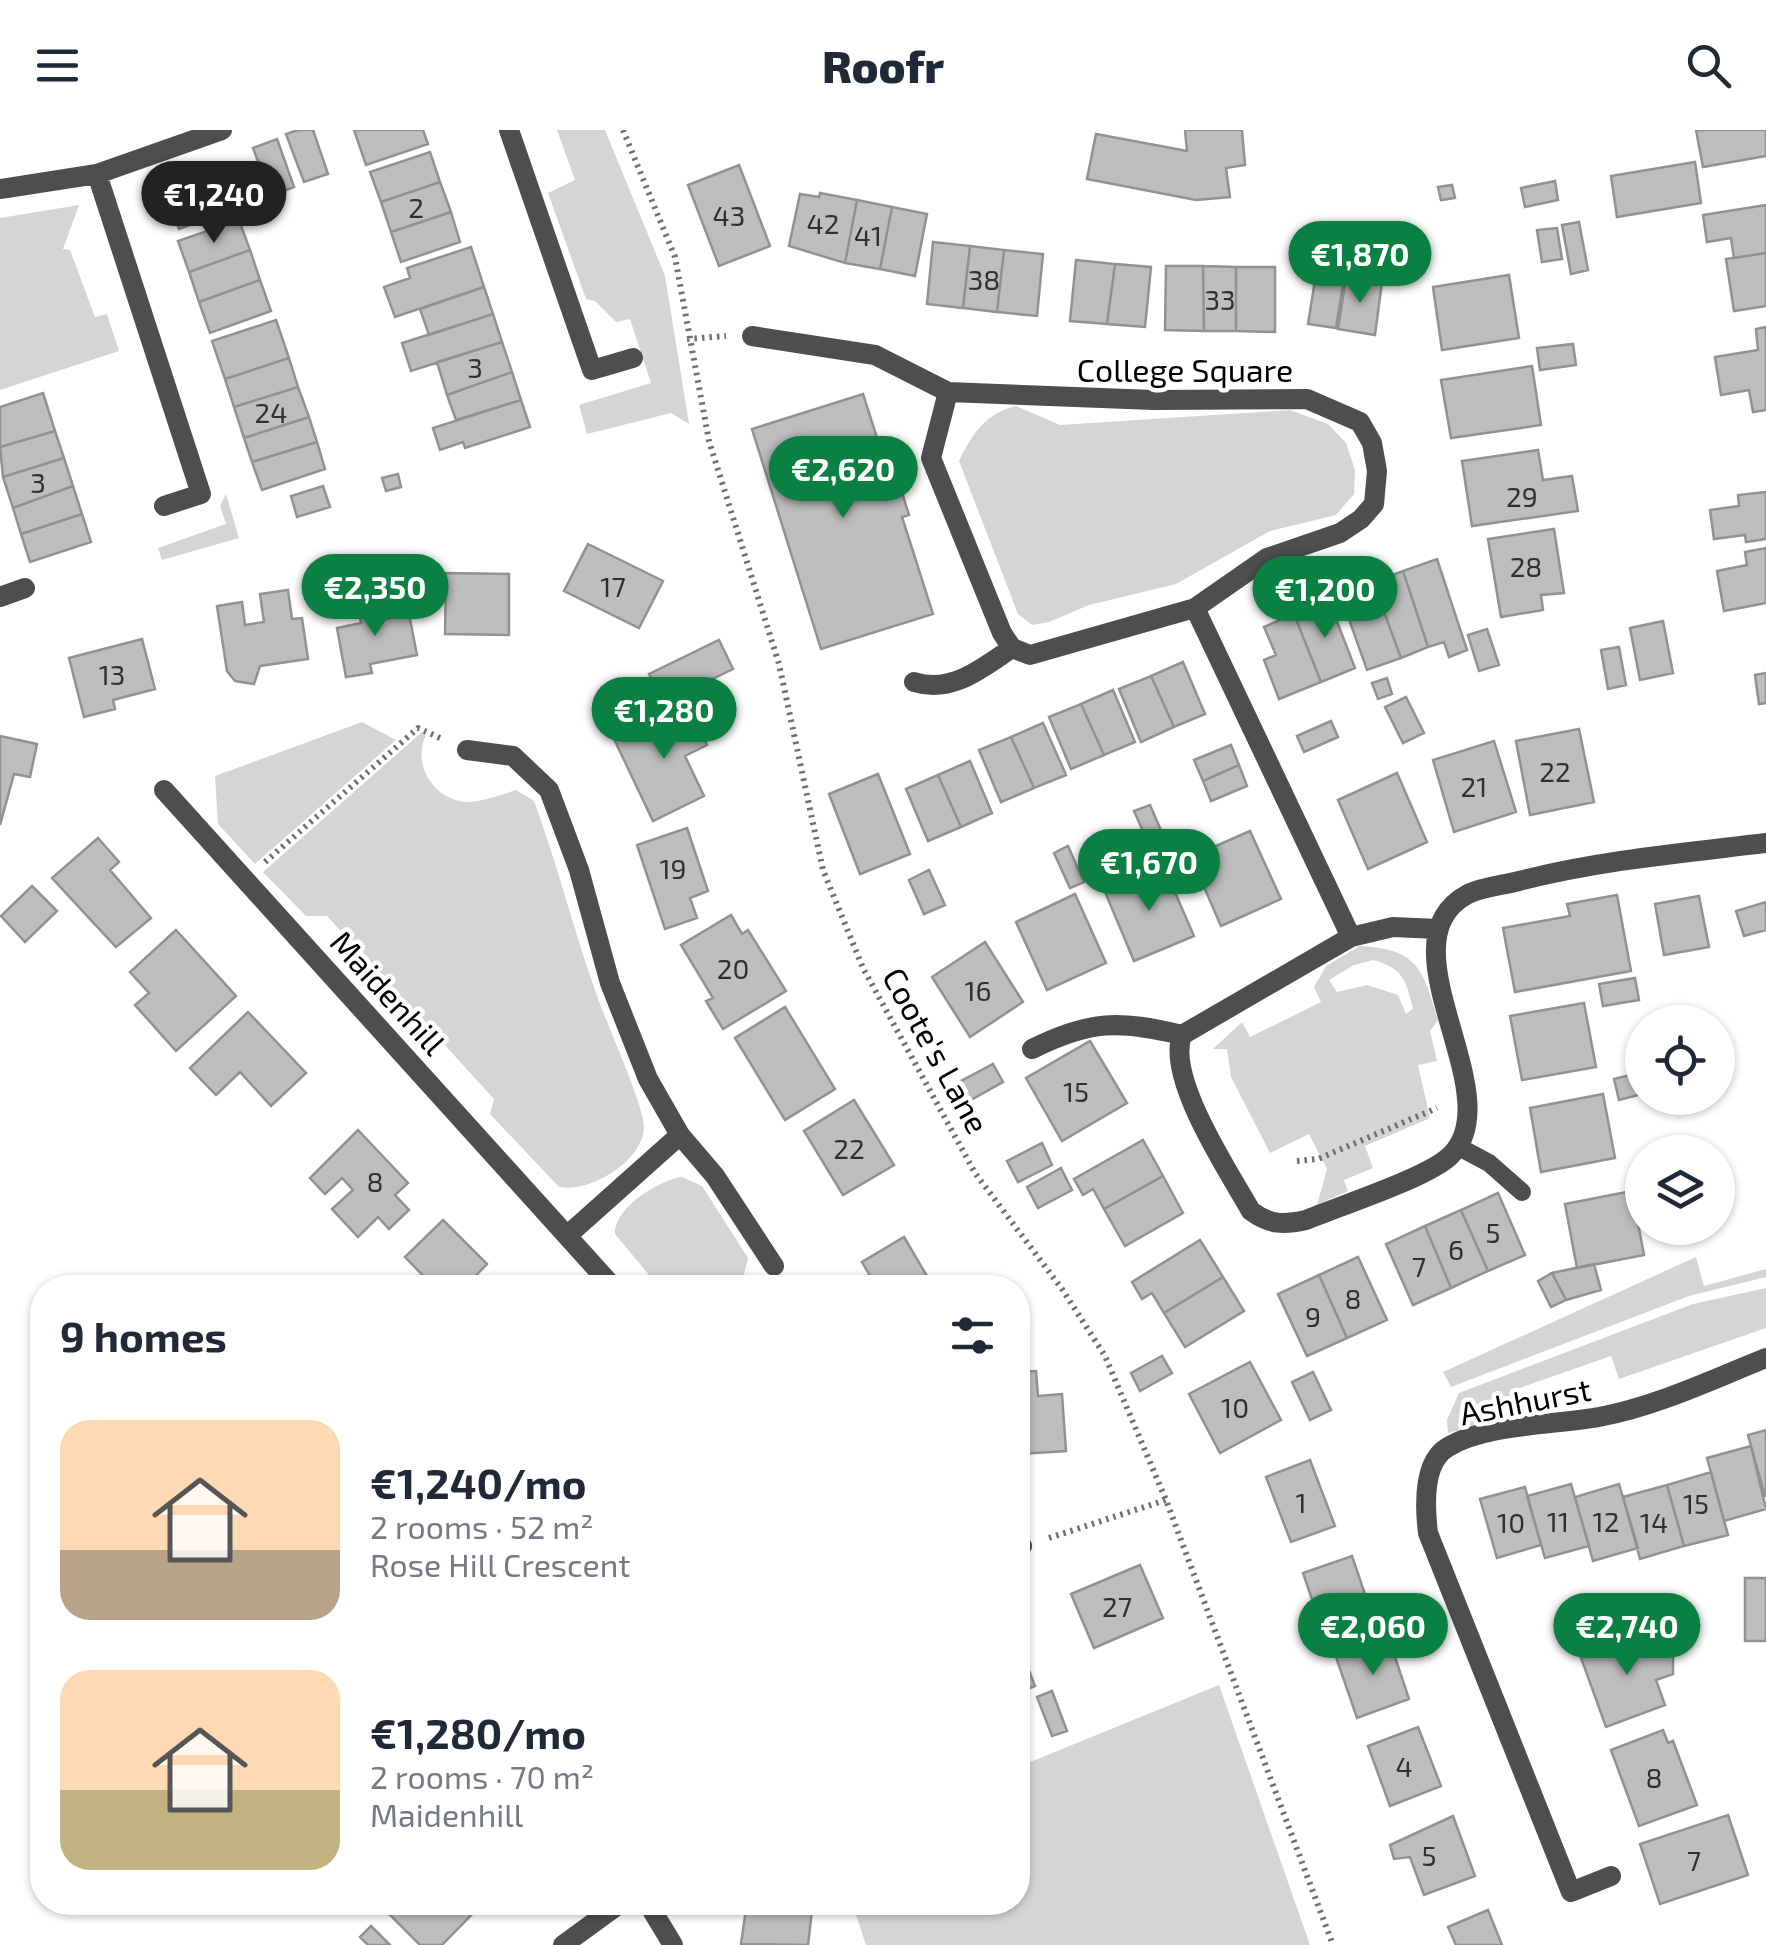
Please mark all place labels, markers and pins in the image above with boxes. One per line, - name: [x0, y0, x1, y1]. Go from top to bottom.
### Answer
- pin: €1,240: [133, 161, 295, 246]
- pin: €1,870: [1279, 221, 1441, 306]
- pin: €2,620: [762, 436, 924, 521]
- pin: €2,350: [294, 554, 456, 639]
- pin: €1,200: [1244, 556, 1406, 641]
- pin: €1,280: [583, 677, 745, 762]
- pin: €1,670: [1068, 829, 1230, 914]
- pin: €2,060: [1292, 1593, 1454, 1678]
- pin: €2,740: [1546, 1593, 1708, 1678]

